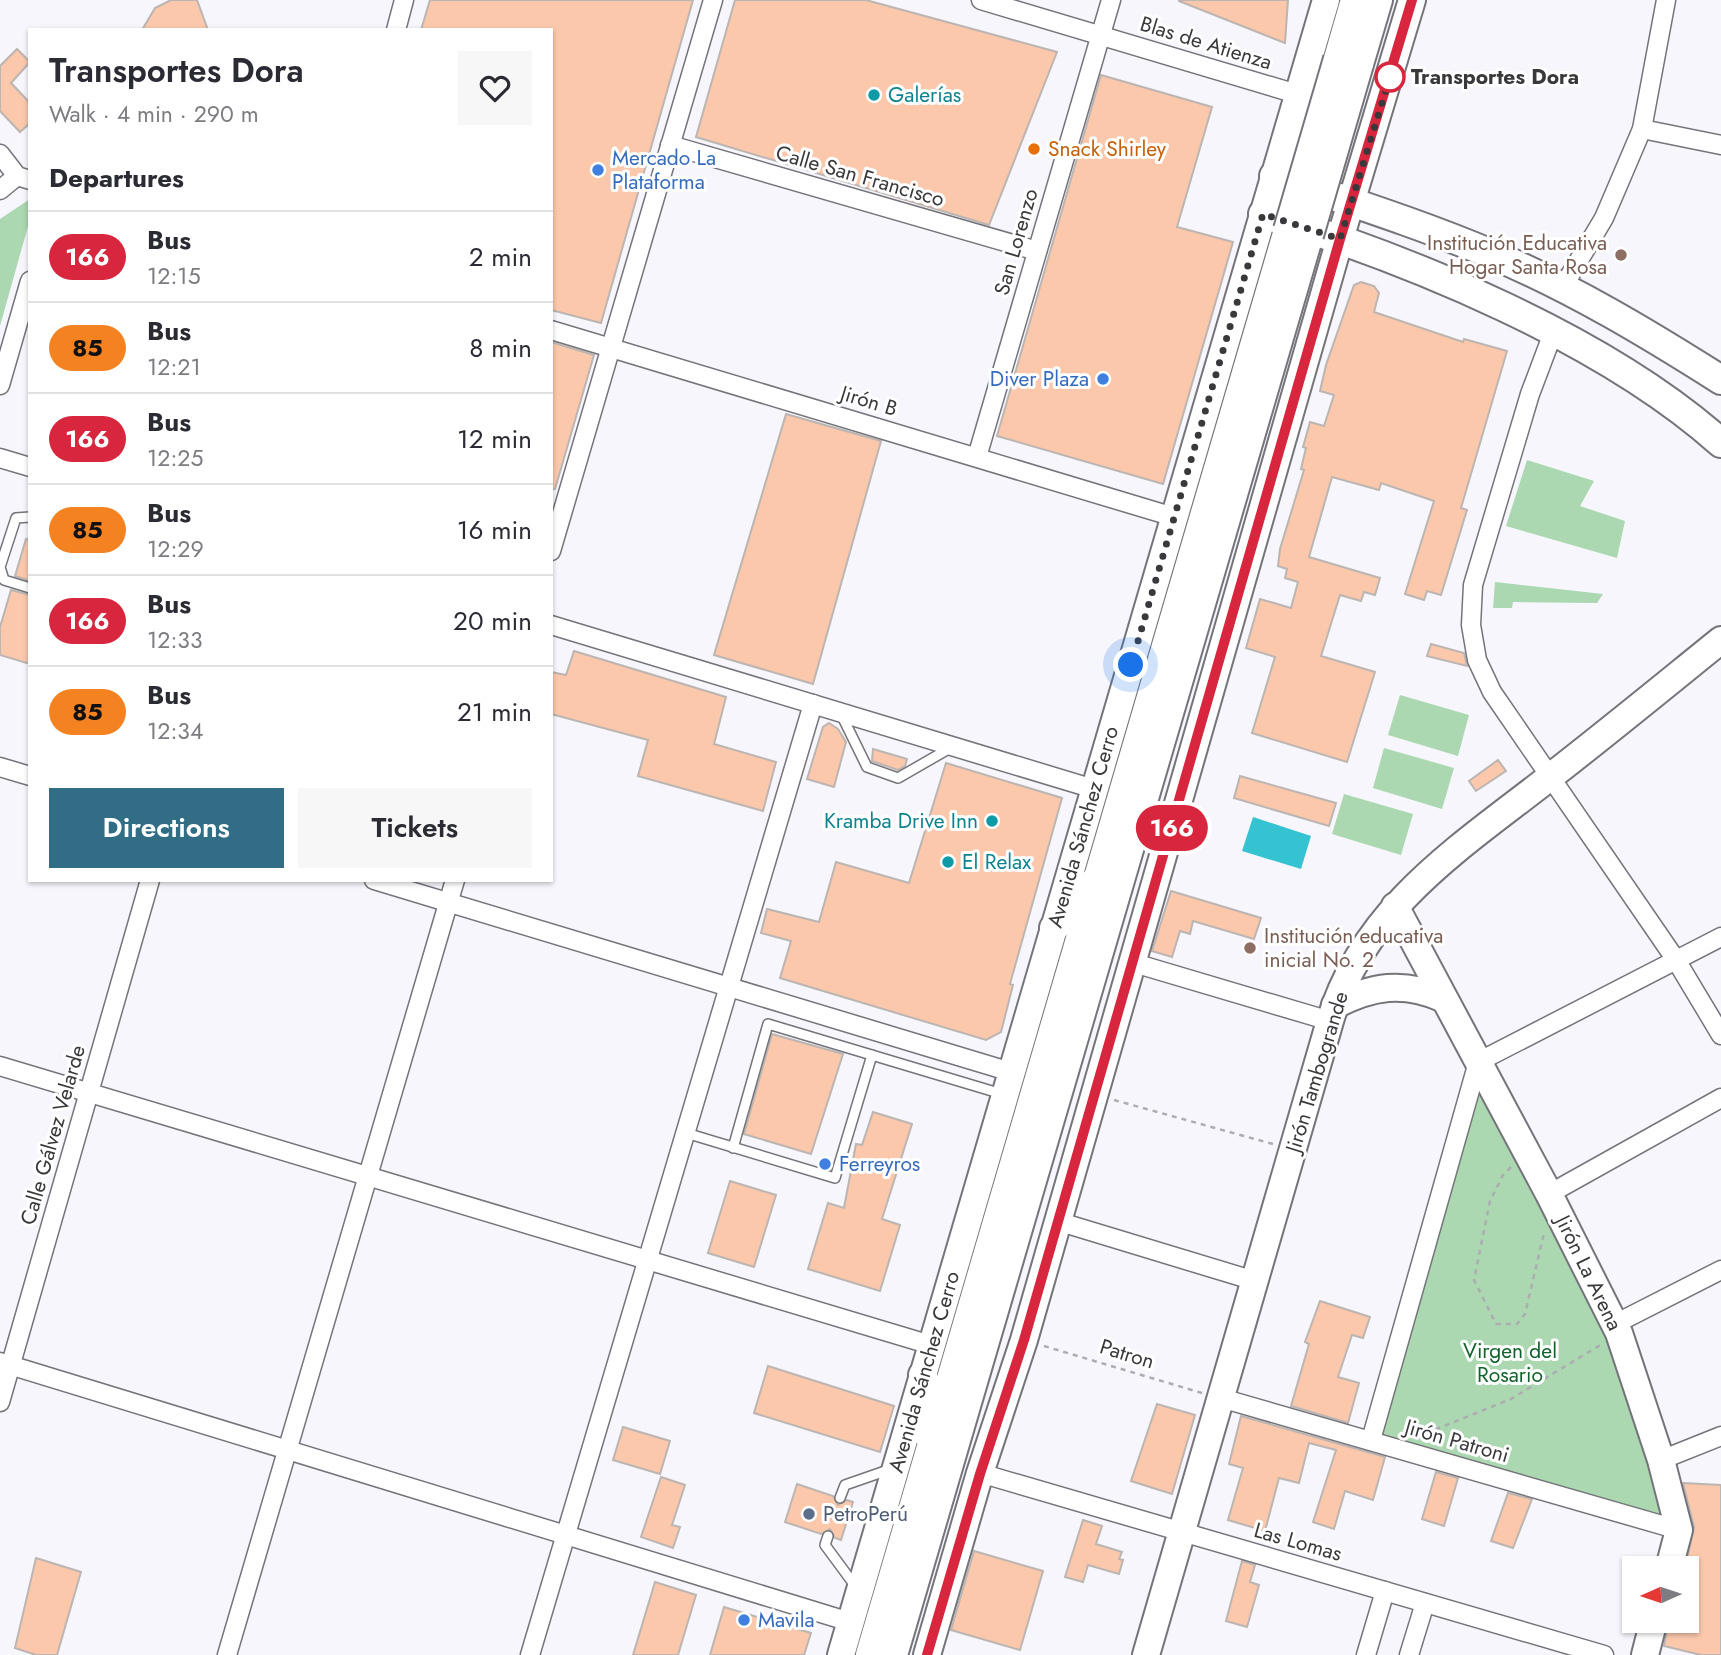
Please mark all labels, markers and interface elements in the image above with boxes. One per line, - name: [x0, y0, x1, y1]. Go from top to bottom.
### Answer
- street label: Blas de Atienza: [1136, 9, 1276, 77]
- text: Transportes Dora: [49, 47, 304, 94]
- button: heart: [458, 51, 532, 125]
- marker: Transportes Dora: [1375, 62, 1405, 92]
- place label: Transportes Dora: [1411, 62, 1579, 92]
- place label: Galerías: [888, 80, 961, 110]
- marker: Galerías: [866, 87, 882, 103]
- text: Walk · 4 min · 290 m: [49, 97, 259, 131]
- place label: Snack Shirley: [1048, 134, 1167, 164]
- street label: Calle San Francisco: [772, 138, 948, 214]
- marker: Snack Shirley: [1026, 141, 1042, 157]
- place label: Mercado La Plataforma: [612, 143, 716, 197]
- text: Departures: [49, 159, 184, 197]
- marker: Mercado La Plataforma: [590, 162, 606, 178]
- street label: San Lorenzo: [987, 185, 1045, 299]
- text: Bus: [147, 221, 191, 259]
- place label: Institución Educativa Hogar Santa Rosa: [1427, 228, 1607, 282]
- text: 2 min: [469, 238, 532, 276]
- text: 166: [65, 239, 110, 274]
- marker: Institución Educativa Hogar Santa Rosa: [1613, 247, 1629, 263]
- text: 12:15: [147, 259, 201, 293]
- text: Bus: [147, 312, 191, 350]
- text: 8 min: [469, 329, 532, 367]
- text: 85: [72, 330, 103, 365]
- text: 12:21: [147, 350, 201, 384]
- place label: Diver Plaza: [990, 364, 1089, 394]
- marker: Diver Plaza: [1095, 371, 1111, 387]
- street label: Jirón B: [834, 377, 901, 424]
- text: Bus: [147, 403, 191, 441]
- text: 12 min: [457, 420, 532, 458]
- text: 166: [65, 421, 110, 456]
- text: 12:25: [147, 441, 203, 475]
- text: Bus: [147, 494, 191, 532]
- text: 16 min: [457, 511, 532, 549]
- text: 85: [72, 512, 103, 547]
- text: 12:29: [147, 532, 204, 566]
- text: Bus: [147, 585, 191, 623]
- text: 20 min: [453, 602, 532, 640]
- text: 166: [65, 603, 110, 638]
- text: 12:33: [147, 623, 202, 657]
- your location: [1113, 647, 1148, 682]
- text: Bus: [147, 676, 191, 714]
- text: 21 min: [457, 693, 532, 731]
- text: 85: [72, 694, 103, 729]
- text: 12:34: [147, 714, 203, 748]
- street label: Avenida Sánchez Cerro: [1040, 723, 1126, 931]
- button: Directions: [49, 788, 284, 868]
- button: Tickets: [298, 788, 532, 868]
- line badge: 166: [1132, 805, 1212, 851]
- place label: Kramba Drive Inn: [824, 806, 978, 836]
- text: 166: [1150, 810, 1194, 845]
- marker: Kramba Drive Inn: [984, 813, 1000, 829]
- place label: El Relax: [962, 847, 1031, 877]
- marker: El Relax: [940, 854, 956, 870]
- place label: Institución educativa inicial No. 2: [1264, 921, 1443, 975]
- marker: Institución educativa inicial No. 2: [1242, 940, 1258, 956]
- street label: Jirón Tambogrande: [1277, 988, 1356, 1159]
- street label: Calle Gálvez Velarde: [13, 1041, 93, 1228]
- place label: Ferreyros: [839, 1149, 920, 1179]
- marker: Ferreyros: [817, 1156, 833, 1172]
- street label: Jirón La Arena: [1547, 1208, 1630, 1336]
- street label: Avenida Sánchez Cerro: [881, 1268, 967, 1476]
- street label: Patron: [1096, 1332, 1158, 1376]
- park label: Virgen del Rosario: [1463, 1336, 1557, 1390]
- street label: Jirón Patroni: [1399, 1411, 1513, 1470]
- place label: PetroPerú: [823, 1499, 908, 1529]
- marker: PetroPerú: [801, 1506, 817, 1522]
- street label: Las Lomas: [1251, 1515, 1345, 1569]
- north arrow: [1622, 1556, 1699, 1633]
- map controls: [1622, 1556, 1699, 1633]
- place label: Mavila: [758, 1605, 815, 1635]
- marker: Mavila: [736, 1612, 752, 1628]

